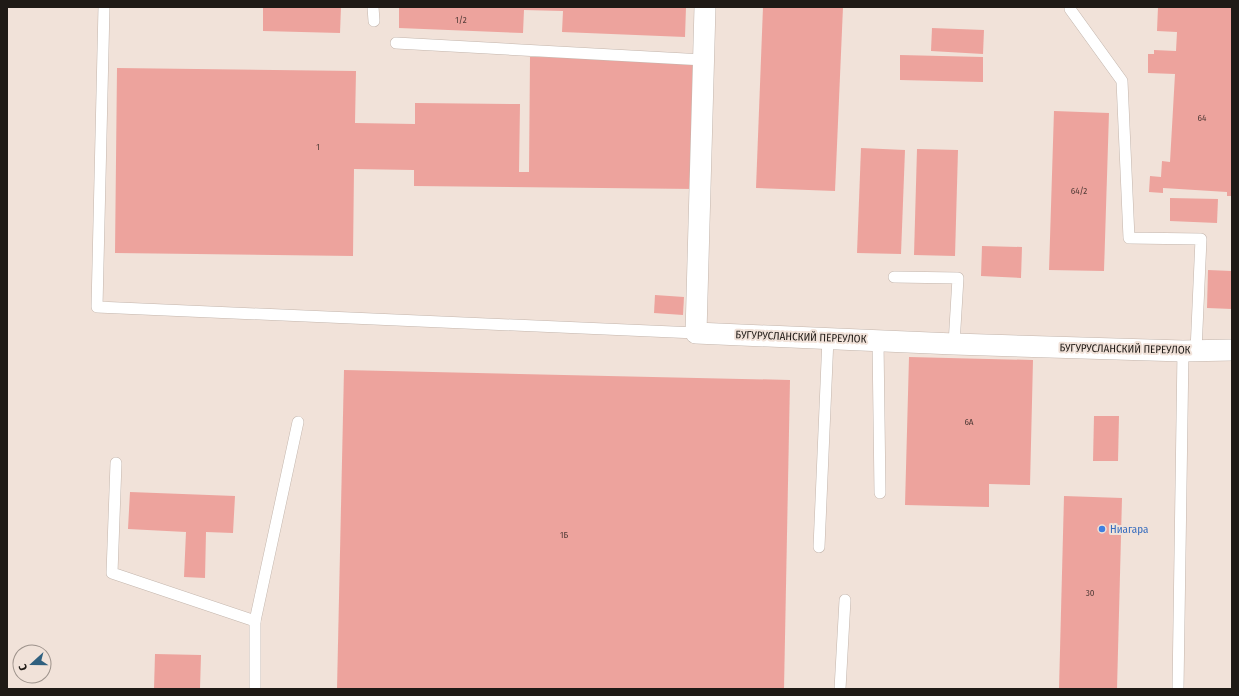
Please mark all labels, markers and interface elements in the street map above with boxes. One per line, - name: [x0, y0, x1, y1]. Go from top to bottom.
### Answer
- house number: 1/2: [455, 15, 467, 25]
- house number: 64: [1198, 113, 1207, 123]
- house number: 1: [316, 142, 320, 152]
- house number: 64/2: [1071, 186, 1087, 196]
- street label: БУГУРУСЛАНСКИЙ ПЕРЕУЛОК: [735, 328, 867, 346]
- street label: БУГУРУСЛАНСКИЙ ПЕРЕУЛОК: [1059, 341, 1191, 357]
- house number: 6А: [964, 417, 974, 427]
- place label: Ниагара: [1110, 523, 1148, 536]
- marker: Ниагара: [1097, 524, 1107, 534]
- house number: 1Б: [560, 530, 568, 540]
- house number: 30: [1086, 588, 1095, 598]
- north arrow: [12, 644, 52, 684]
- text: С: [16, 662, 30, 672]

